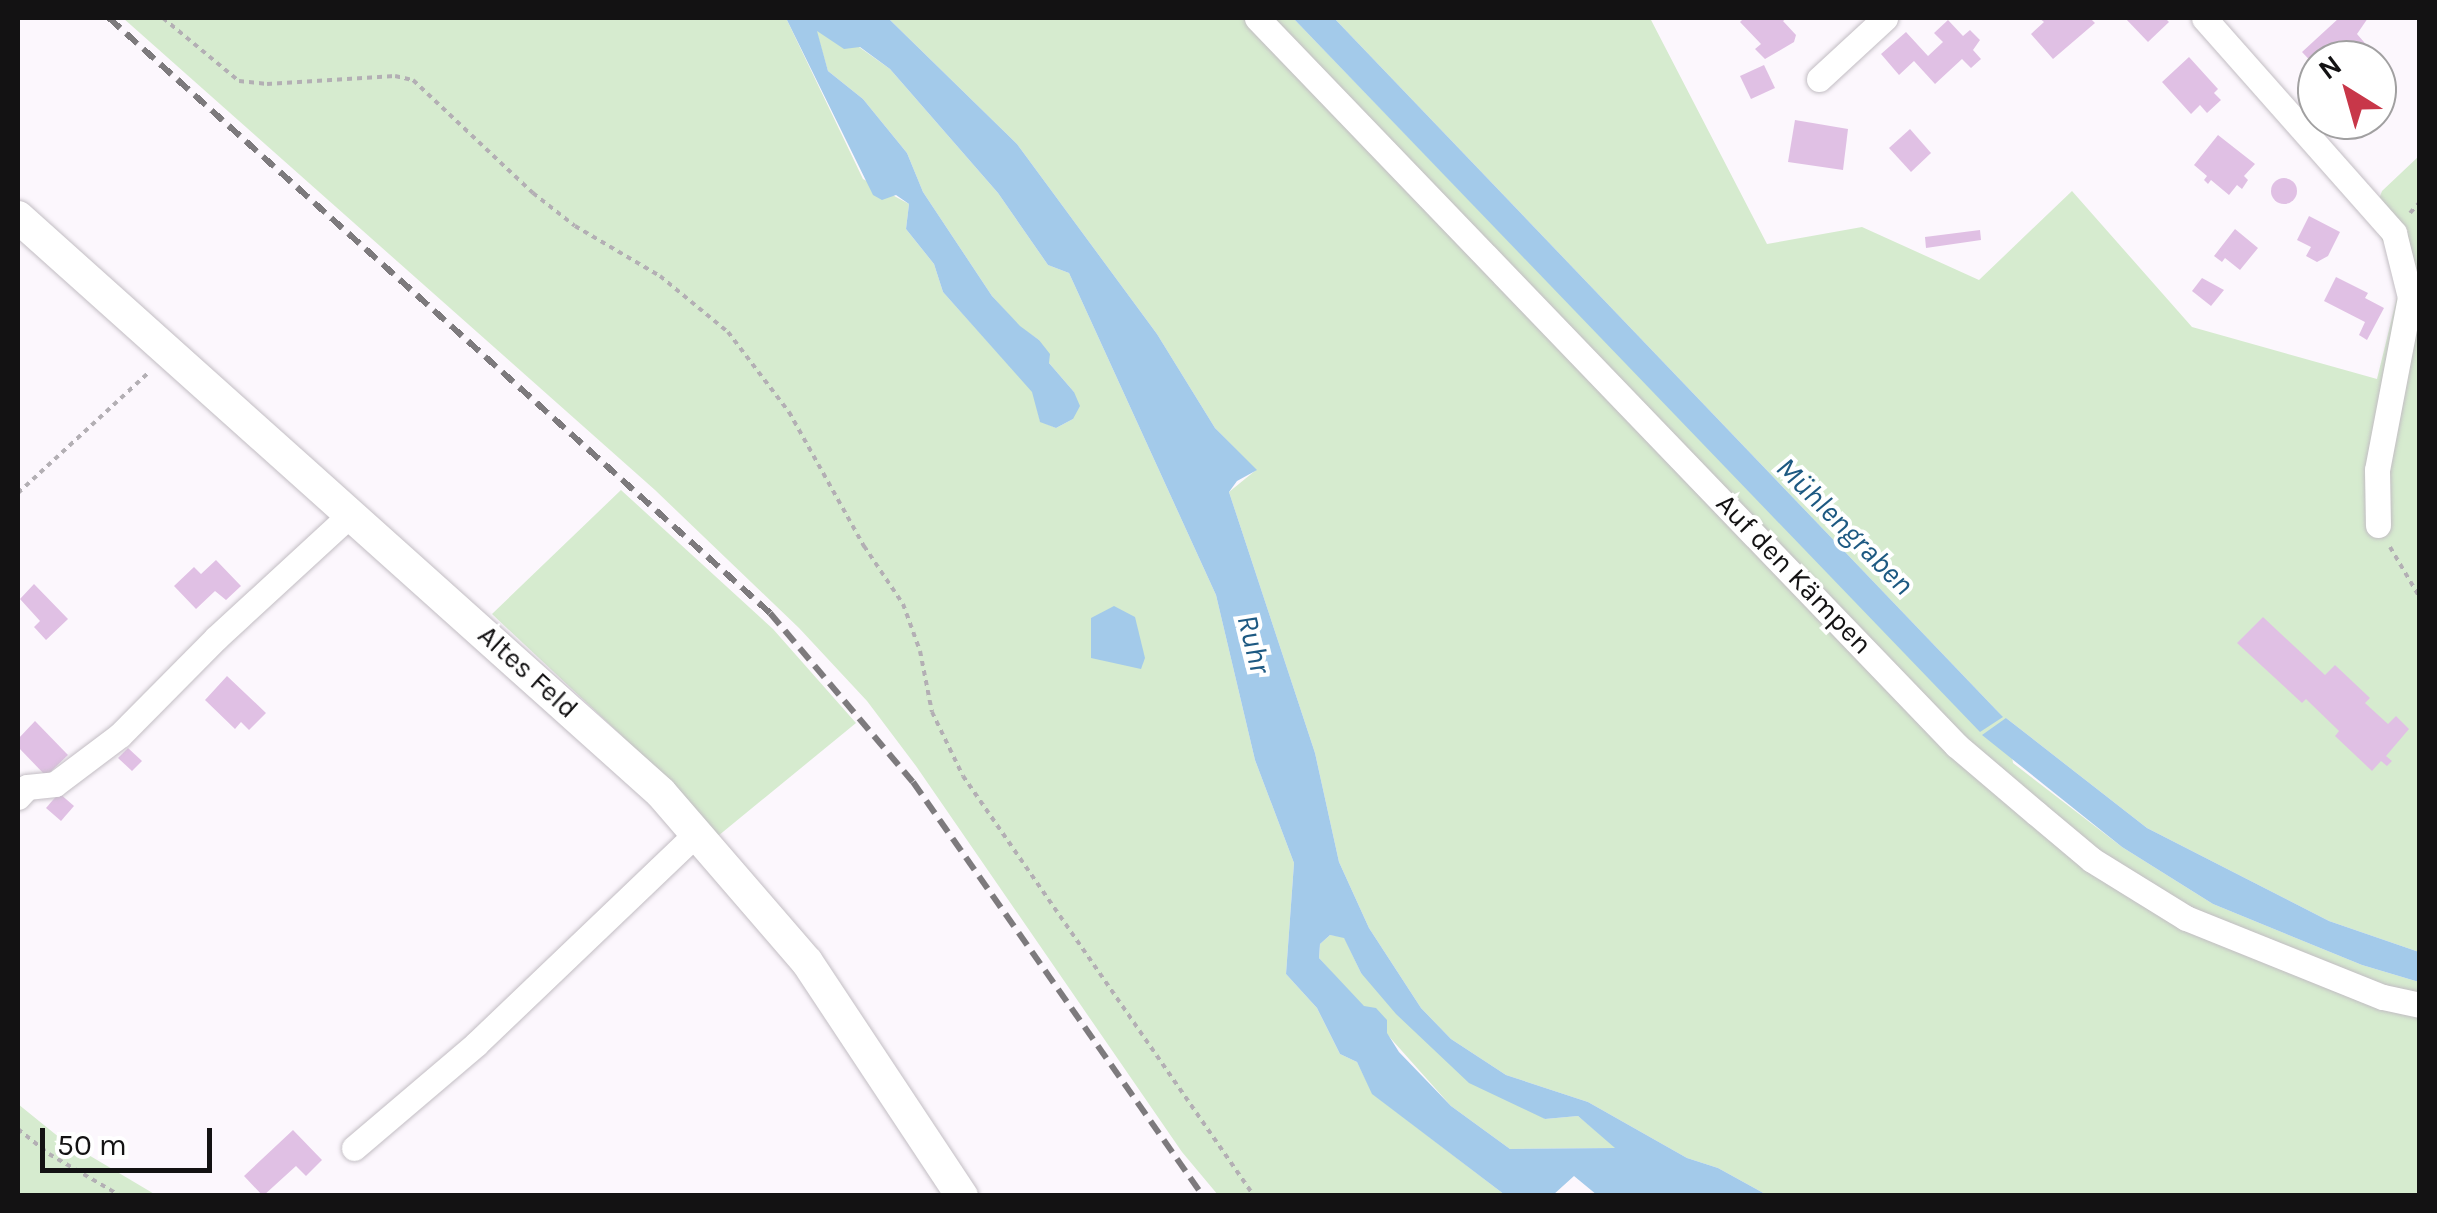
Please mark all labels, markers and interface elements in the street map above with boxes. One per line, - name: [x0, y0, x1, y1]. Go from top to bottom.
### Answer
- north arrow: [2297, 40, 2397, 140]
- text: N: [2312, 48, 2348, 86]
- water label: Mühlengraben: [1769, 450, 1921, 602]
- street label: Auf den Kämpen: [1709, 487, 1879, 661]
- water label: Ruhr: [1229, 611, 1279, 677]
- street label: Altes Feld: [471, 618, 585, 726]
- scale bar: [45, 1108, 218, 1170]
- text: 50 m: [57, 1127, 127, 1163]

